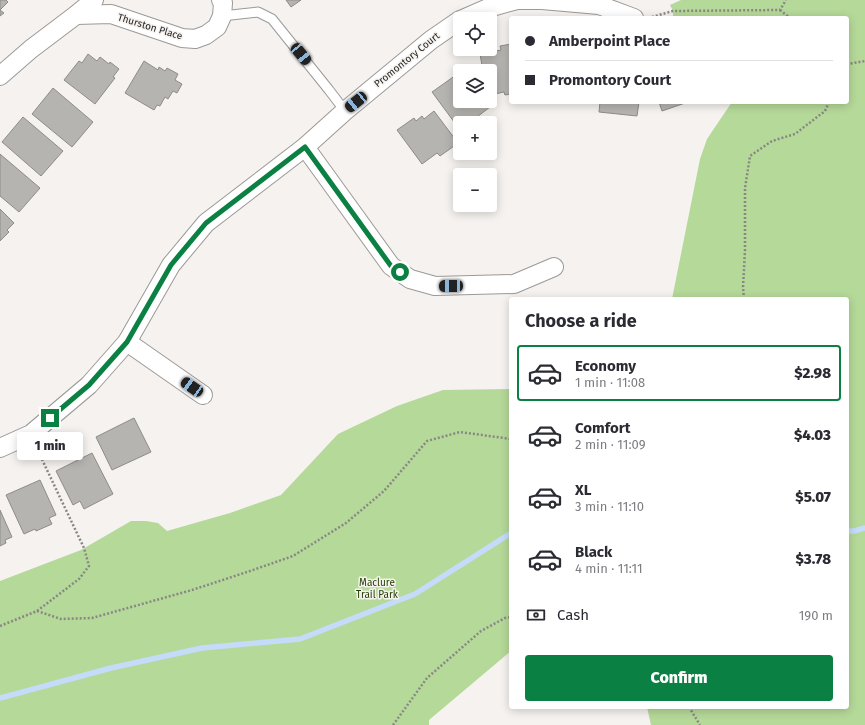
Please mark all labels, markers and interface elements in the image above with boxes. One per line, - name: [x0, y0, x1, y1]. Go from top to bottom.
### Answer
- street label: Thurston Place: [116, 11, 184, 43]
- map controls: [453, 12, 497, 212]
- button: locate: [453, 12, 497, 56]
- street label: Promontory Court: [372, 30, 442, 90]
- text: Amberpoint Place: [549, 32, 670, 50]
- car: [289, 41, 313, 67]
- button: layers: [453, 64, 497, 108]
- text: Promontory Court: [549, 71, 671, 89]
- car: [343, 90, 369, 114]
- button: +: [453, 116, 497, 160]
- button: −: [453, 168, 497, 212]
- route start: [391, 263, 409, 281]
- car: [439, 280, 463, 292]
- text: Choose a ride: [525, 310, 637, 332]
- icon: car: [527, 355, 563, 391]
- text: Economy: [575, 357, 636, 375]
- text: $2.98: [794, 364, 831, 382]
- car: [179, 375, 205, 399]
- text: 1 min · 11:08: [575, 375, 645, 390]
- route end: [41, 409, 59, 427]
- icon: car: [527, 417, 563, 453]
- text: Comfort: [575, 419, 631, 437]
- text: $4.03: [794, 426, 831, 444]
- callout: 1 min: [17, 432, 83, 460]
- text: 2 min · 11:09: [575, 437, 645, 452]
- text: 1 min: [34, 438, 66, 453]
- icon: car: [527, 479, 563, 515]
- text: XL: [575, 481, 591, 499]
- text: $5.07: [795, 488, 831, 506]
- text: 3 min · 11:10: [575, 499, 644, 514]
- icon: car: [527, 541, 563, 577]
- text: Black: [575, 543, 612, 561]
- text: $3.78: [795, 550, 831, 568]
- text: 4 min · 11:11: [575, 561, 643, 576]
- park label: Maclure Trail Park: [356, 577, 399, 601]
- icon: cash: [525, 604, 547, 626]
- text: Cash: [557, 606, 589, 624]
- text: 190 m: [799, 608, 833, 623]
- button: Confirm: [525, 655, 833, 701]

